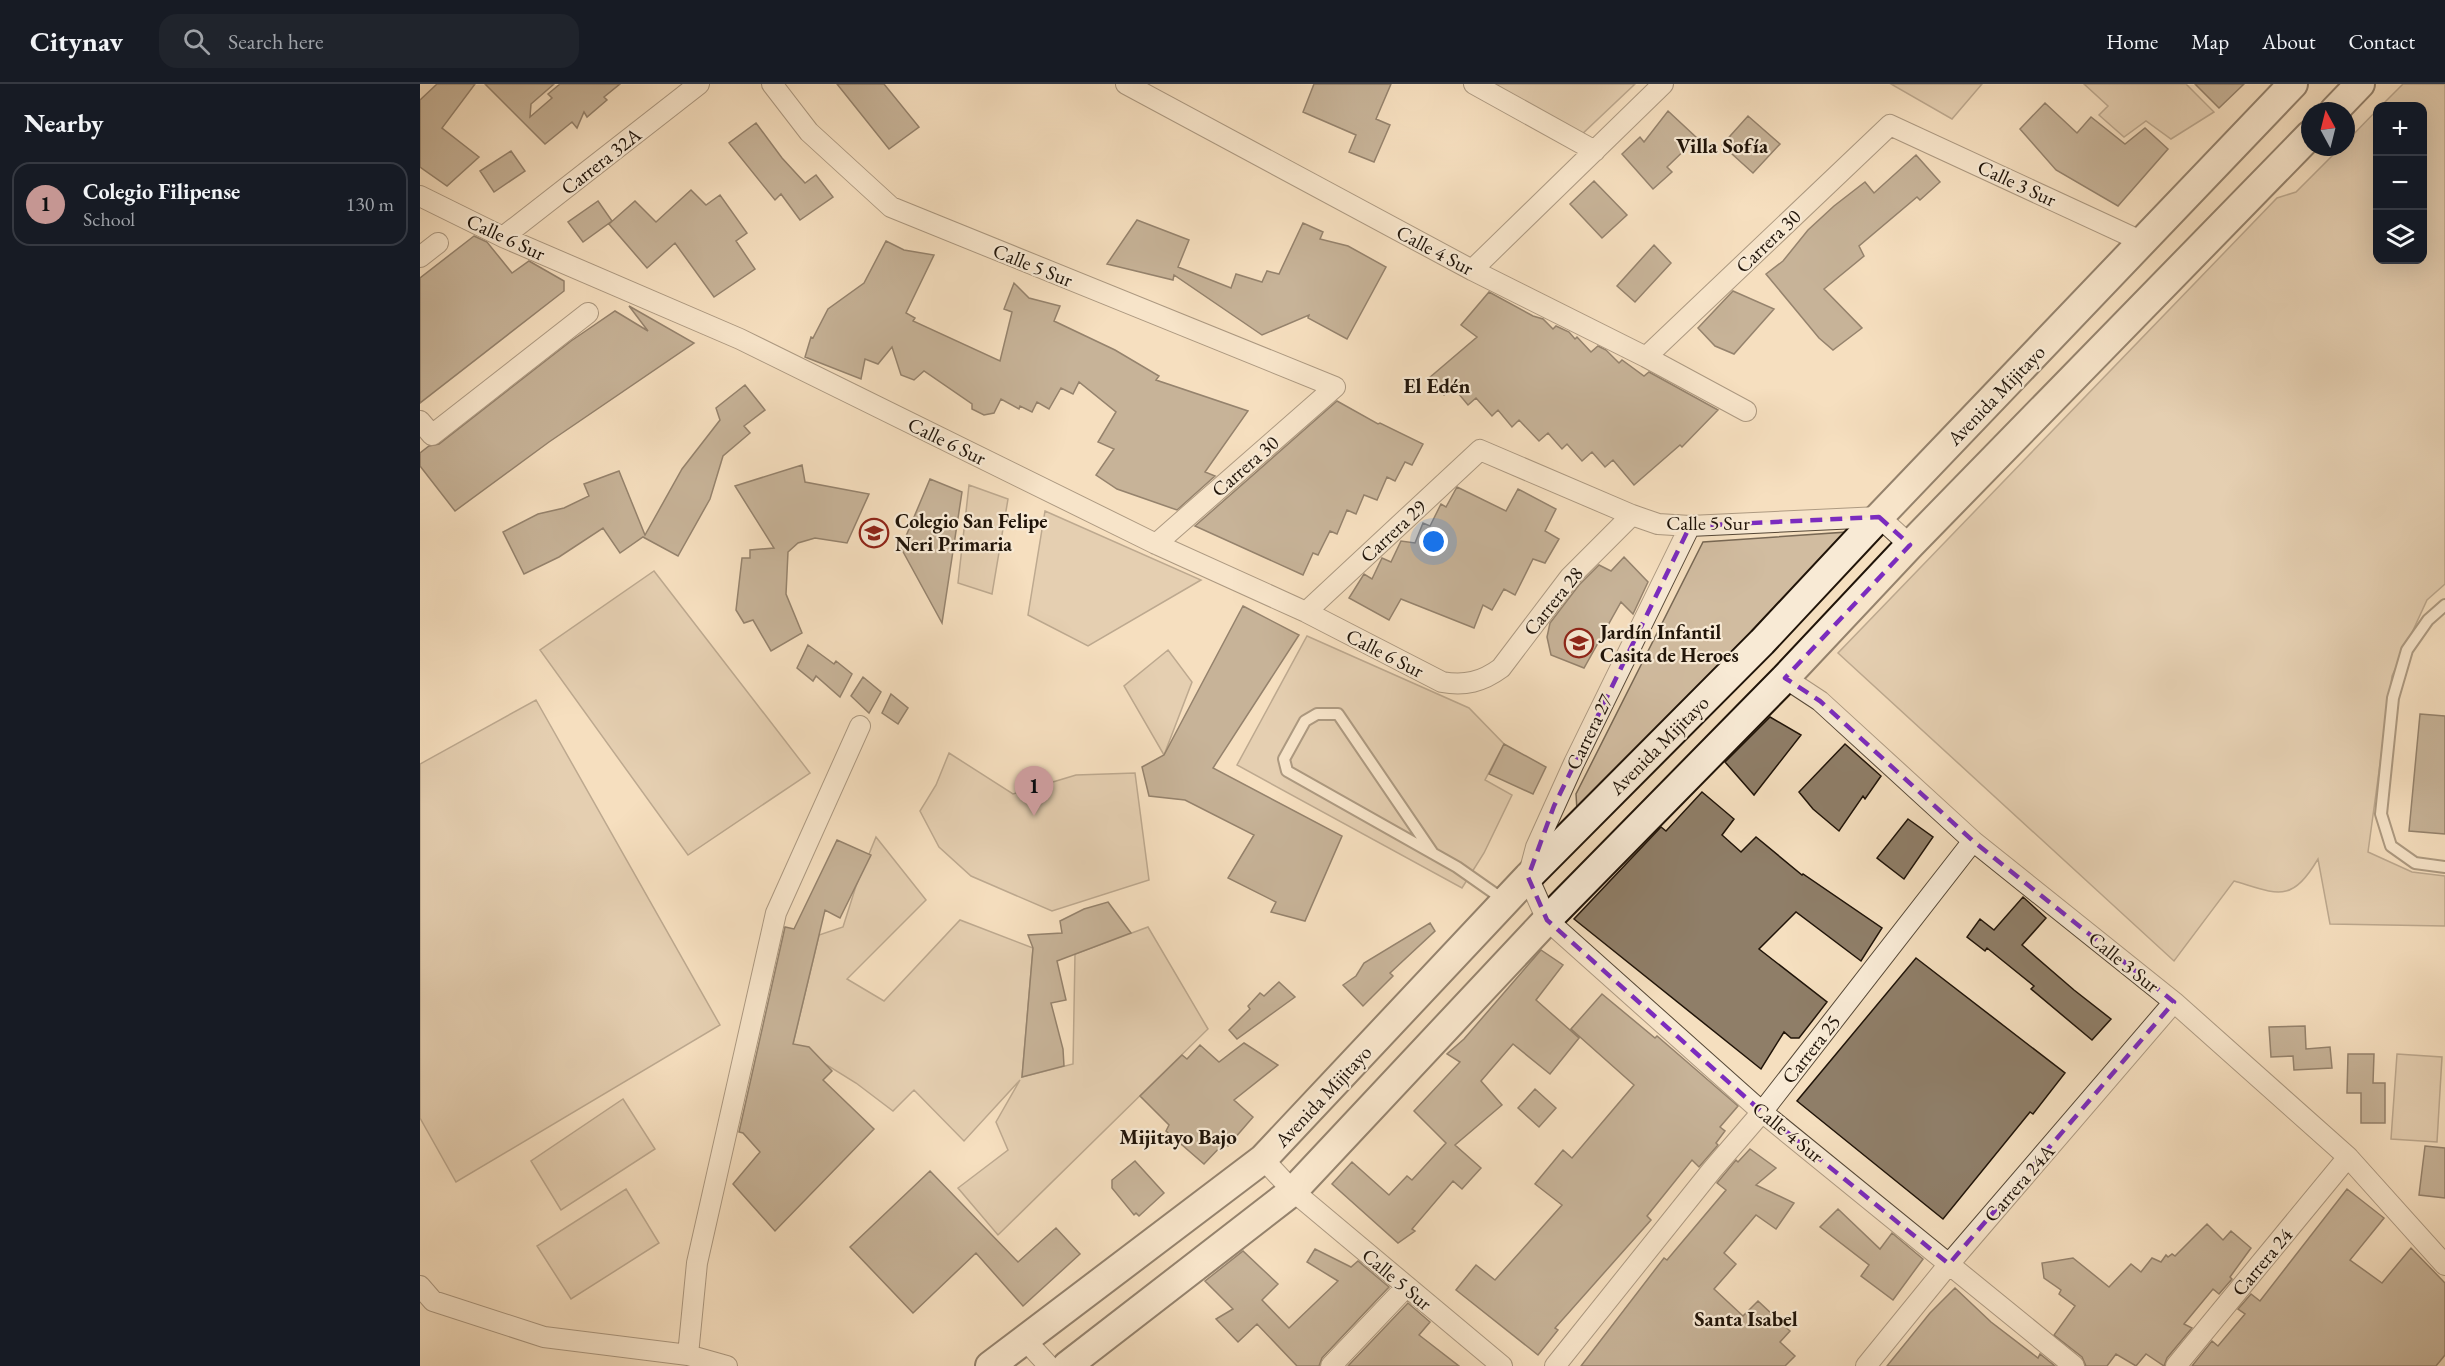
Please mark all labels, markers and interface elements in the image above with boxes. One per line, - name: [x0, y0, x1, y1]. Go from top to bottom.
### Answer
- search box: [159, 14, 579, 68]
- text: Citynav: [30, 23, 123, 59]
- icon: search: [180, 25, 213, 58]
- text: Search here: [228, 27, 324, 56]
- text: Home: [2106, 28, 2158, 55]
- text: Map: [2191, 28, 2229, 55]
- text: About: [2262, 28, 2315, 55]
- text: Contact: [2348, 28, 2415, 55]
- north arrow: [2301, 102, 2355, 156]
- map controls: [2373, 102, 2427, 264]
- button: +: [2373, 102, 2427, 156]
- text: Nearby: [24, 106, 104, 140]
- street label: Carrera 32A: [556, 121, 647, 201]
- district label: Villa Sofía: [1676, 132, 1769, 159]
- street label: Calle 3 Sur: [1974, 154, 2061, 213]
- button: −: [2373, 156, 2427, 210]
- text: Colegio Filipense: [83, 177, 240, 206]
- text: 1: [40, 191, 51, 217]
- text: 130 m: [346, 191, 394, 217]
- street label: Carrera 30: [1730, 203, 1807, 279]
- text: School: [83, 206, 135, 232]
- street label: Calle 6 Sur: [463, 208, 550, 267]
- button: layers: [2373, 210, 2427, 264]
- street label: Calle 4 Sur: [1392, 219, 1478, 281]
- street label: Calle 5 Sur: [989, 237, 1077, 293]
- street label: Avenida Mijitayo: [1941, 339, 2051, 452]
- district label: El Edén: [1404, 372, 1471, 399]
- street label: Calle 6 Sur: [904, 411, 991, 471]
- street label: Carrera 30: [1206, 429, 1284, 502]
- street label: Carrera 29: [1354, 494, 1432, 568]
- place label: Colegio San Felipe Neri Primaria: [895, 508, 1048, 557]
- street label: Calle 5 Sur: [1666, 510, 1750, 536]
- school or university icon: Colegio San Felipe Neri Primaria: [858, 517, 890, 549]
- your location: [1419, 527, 1448, 556]
- street label: Carrera 28: [1517, 561, 1589, 641]
- place label: Jardín Infantil Casita de Heroes: [1598, 619, 1739, 668]
- street label: Calle 6 Sur: [1342, 622, 1428, 684]
- school or university icon: Jardín Infantil Casita de Heroes: [1563, 627, 1595, 659]
- street label: Carrera 27: [1560, 689, 1619, 774]
- street label: Avenida Mijitayo: [1603, 690, 1714, 801]
- pin: 1: [1014, 766, 1054, 816]
- street label: Calle 3 Sur: [2083, 926, 2165, 999]
- street label: Carrera 25: [1776, 1009, 1846, 1089]
- street label: Avenida Mijitayo: [1268, 1039, 1377, 1153]
- street label: Calle 4 Sur: [1747, 1096, 1829, 1169]
- district label: Mijitayo Bajo: [1119, 1123, 1237, 1150]
- street label: Carrera 24A: [1978, 1138, 2060, 1227]
- street label: Carrera 24: [2226, 1222, 2298, 1301]
- street label: Calle 5 Sur: [1357, 1242, 1438, 1316]
- district label: Santa Isabel: [1694, 1305, 1798, 1332]

